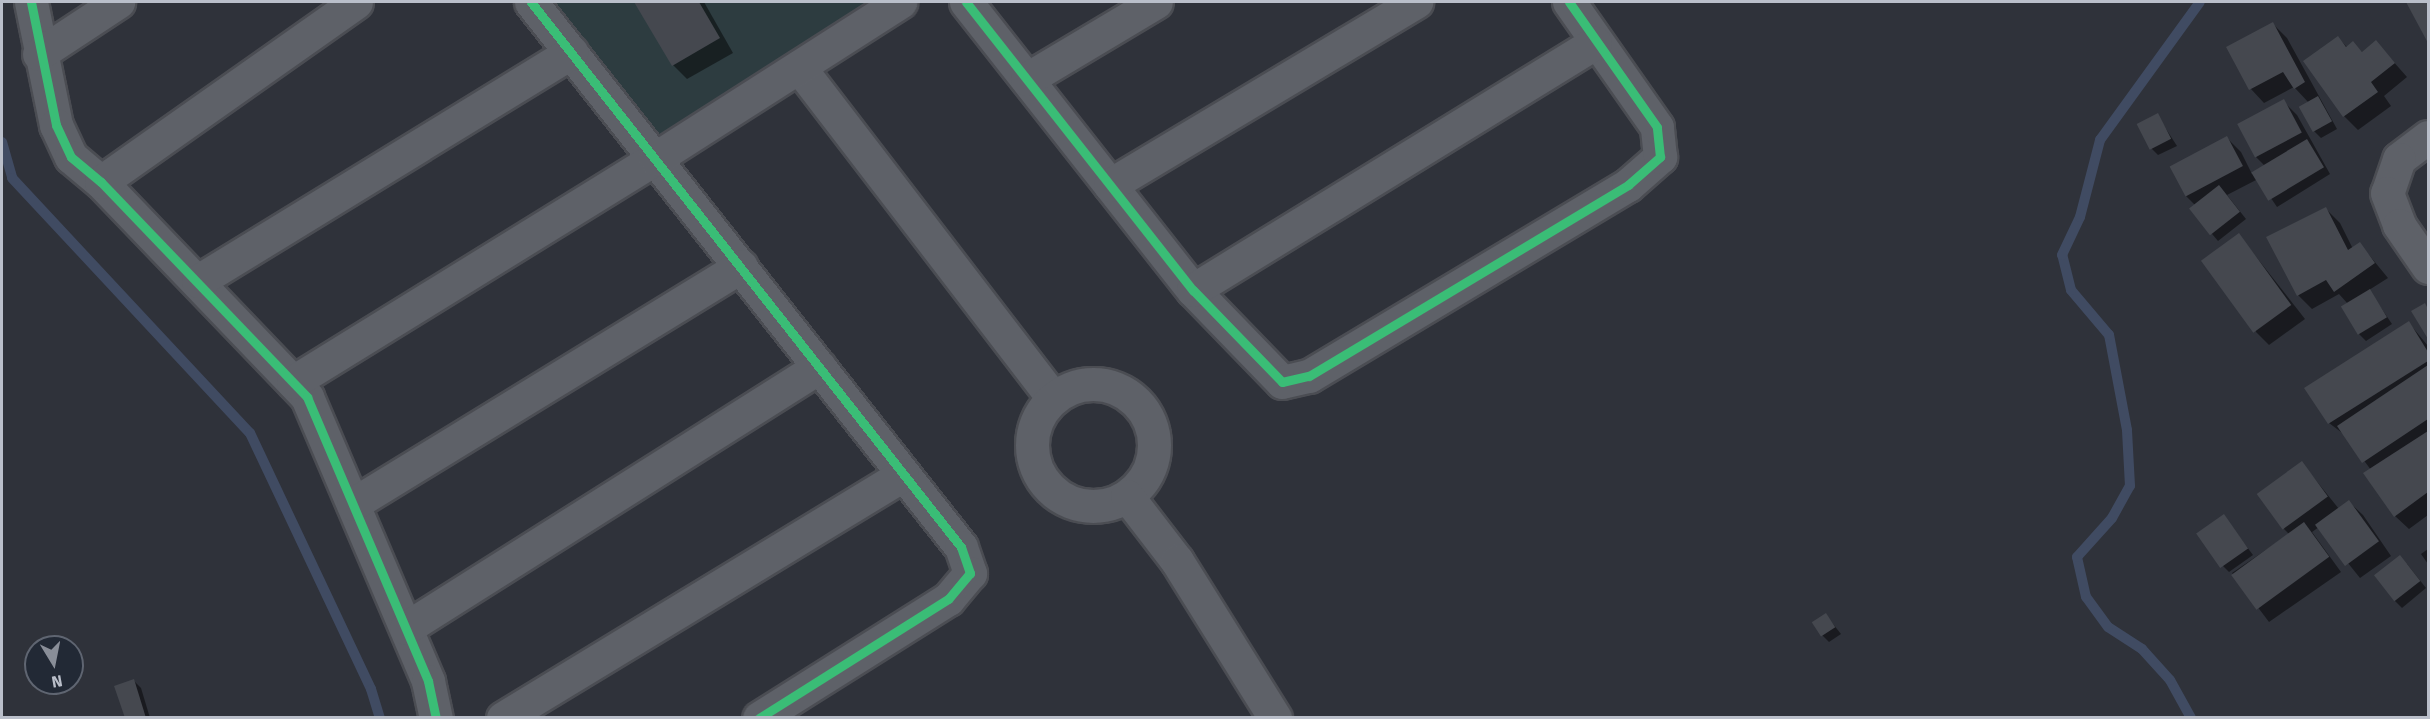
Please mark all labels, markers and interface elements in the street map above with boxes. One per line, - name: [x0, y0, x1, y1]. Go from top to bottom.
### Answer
- north arrow: [24, 635, 84, 695]
- text: N: [50, 671, 64, 692]

